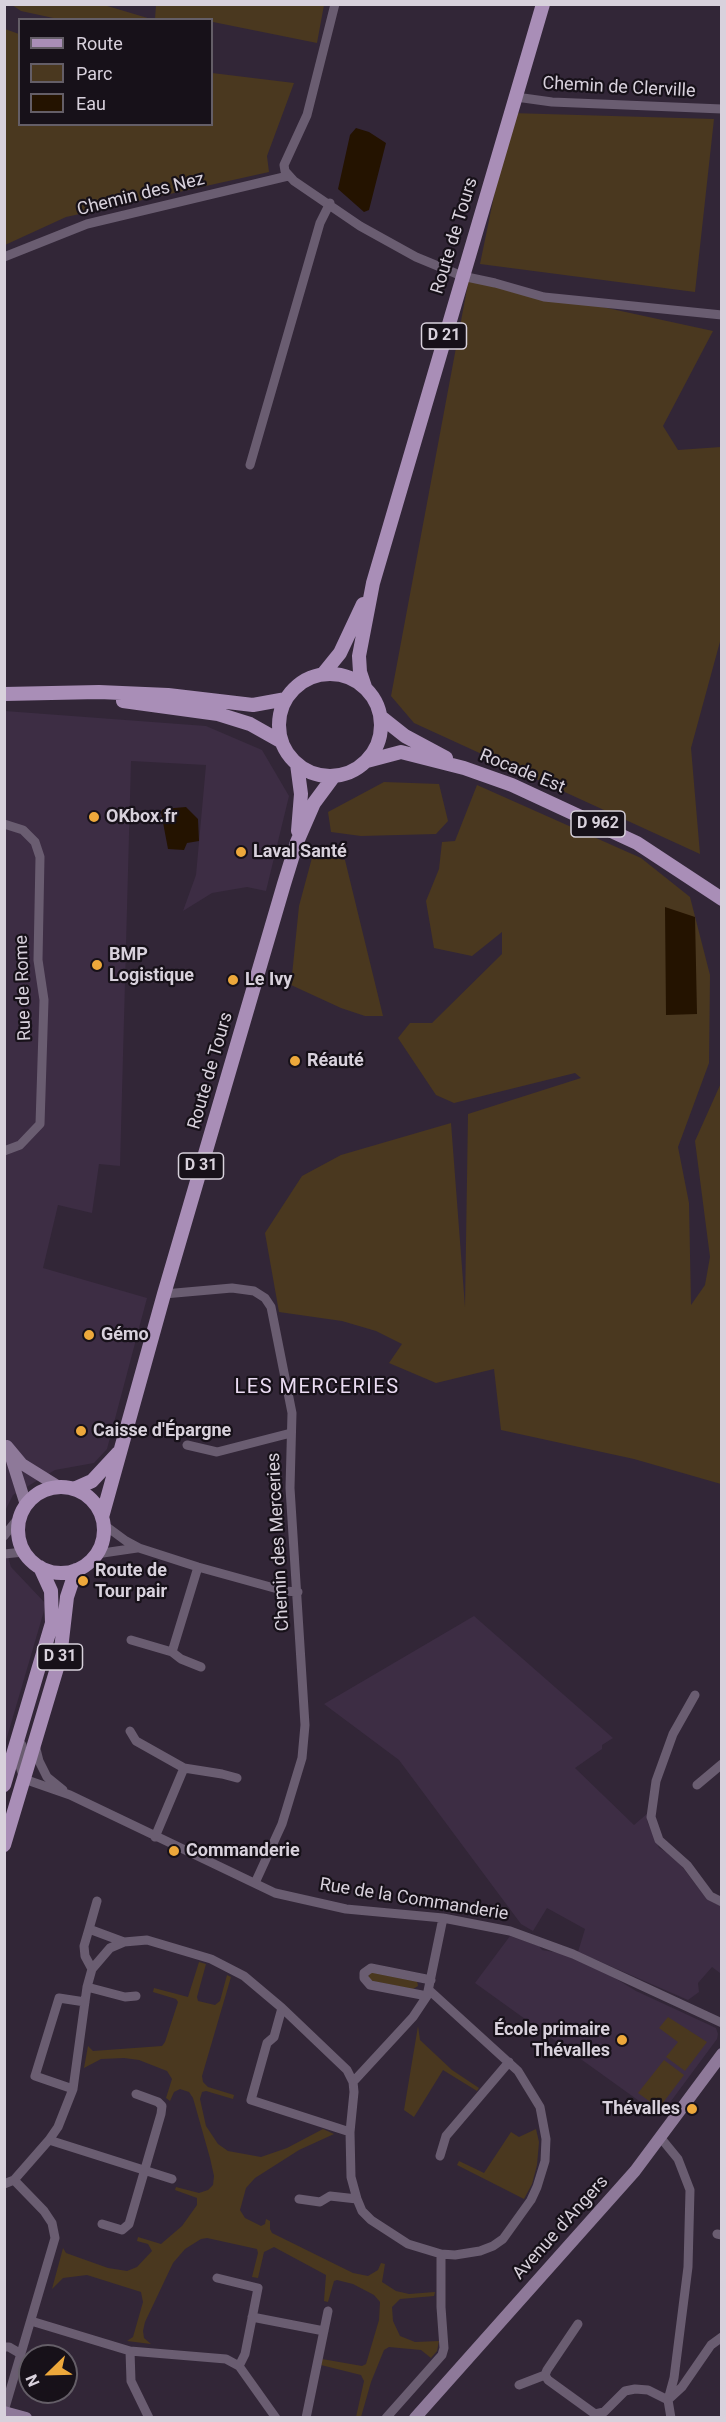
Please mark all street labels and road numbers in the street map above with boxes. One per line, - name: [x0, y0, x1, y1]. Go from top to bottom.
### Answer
- street label: Chemin de Clerville: [542, 73, 696, 103]
- street label: Chemin des Nez: [75, 169, 207, 221]
- street label: Route de Tours: [427, 175, 483, 297]
- road number: D 21: [422, 323, 466, 349]
- street label: Rocade Est: [476, 745, 568, 799]
- road number: D 962: [571, 811, 625, 837]
- street label: Rue de Rome: [11, 935, 37, 1041]
- street label: Route de Tours: [184, 1010, 238, 1132]
- road number: D 31: [178, 1153, 224, 1179]
- street label: Chemin des Merceries: [264, 1452, 294, 1632]
- road number: D 31: [38, 1644, 82, 1670]
- street label: Rue de la Commanderie: [318, 1874, 510, 1926]
- street label: Avenue d'Angers: [509, 2172, 613, 2284]

